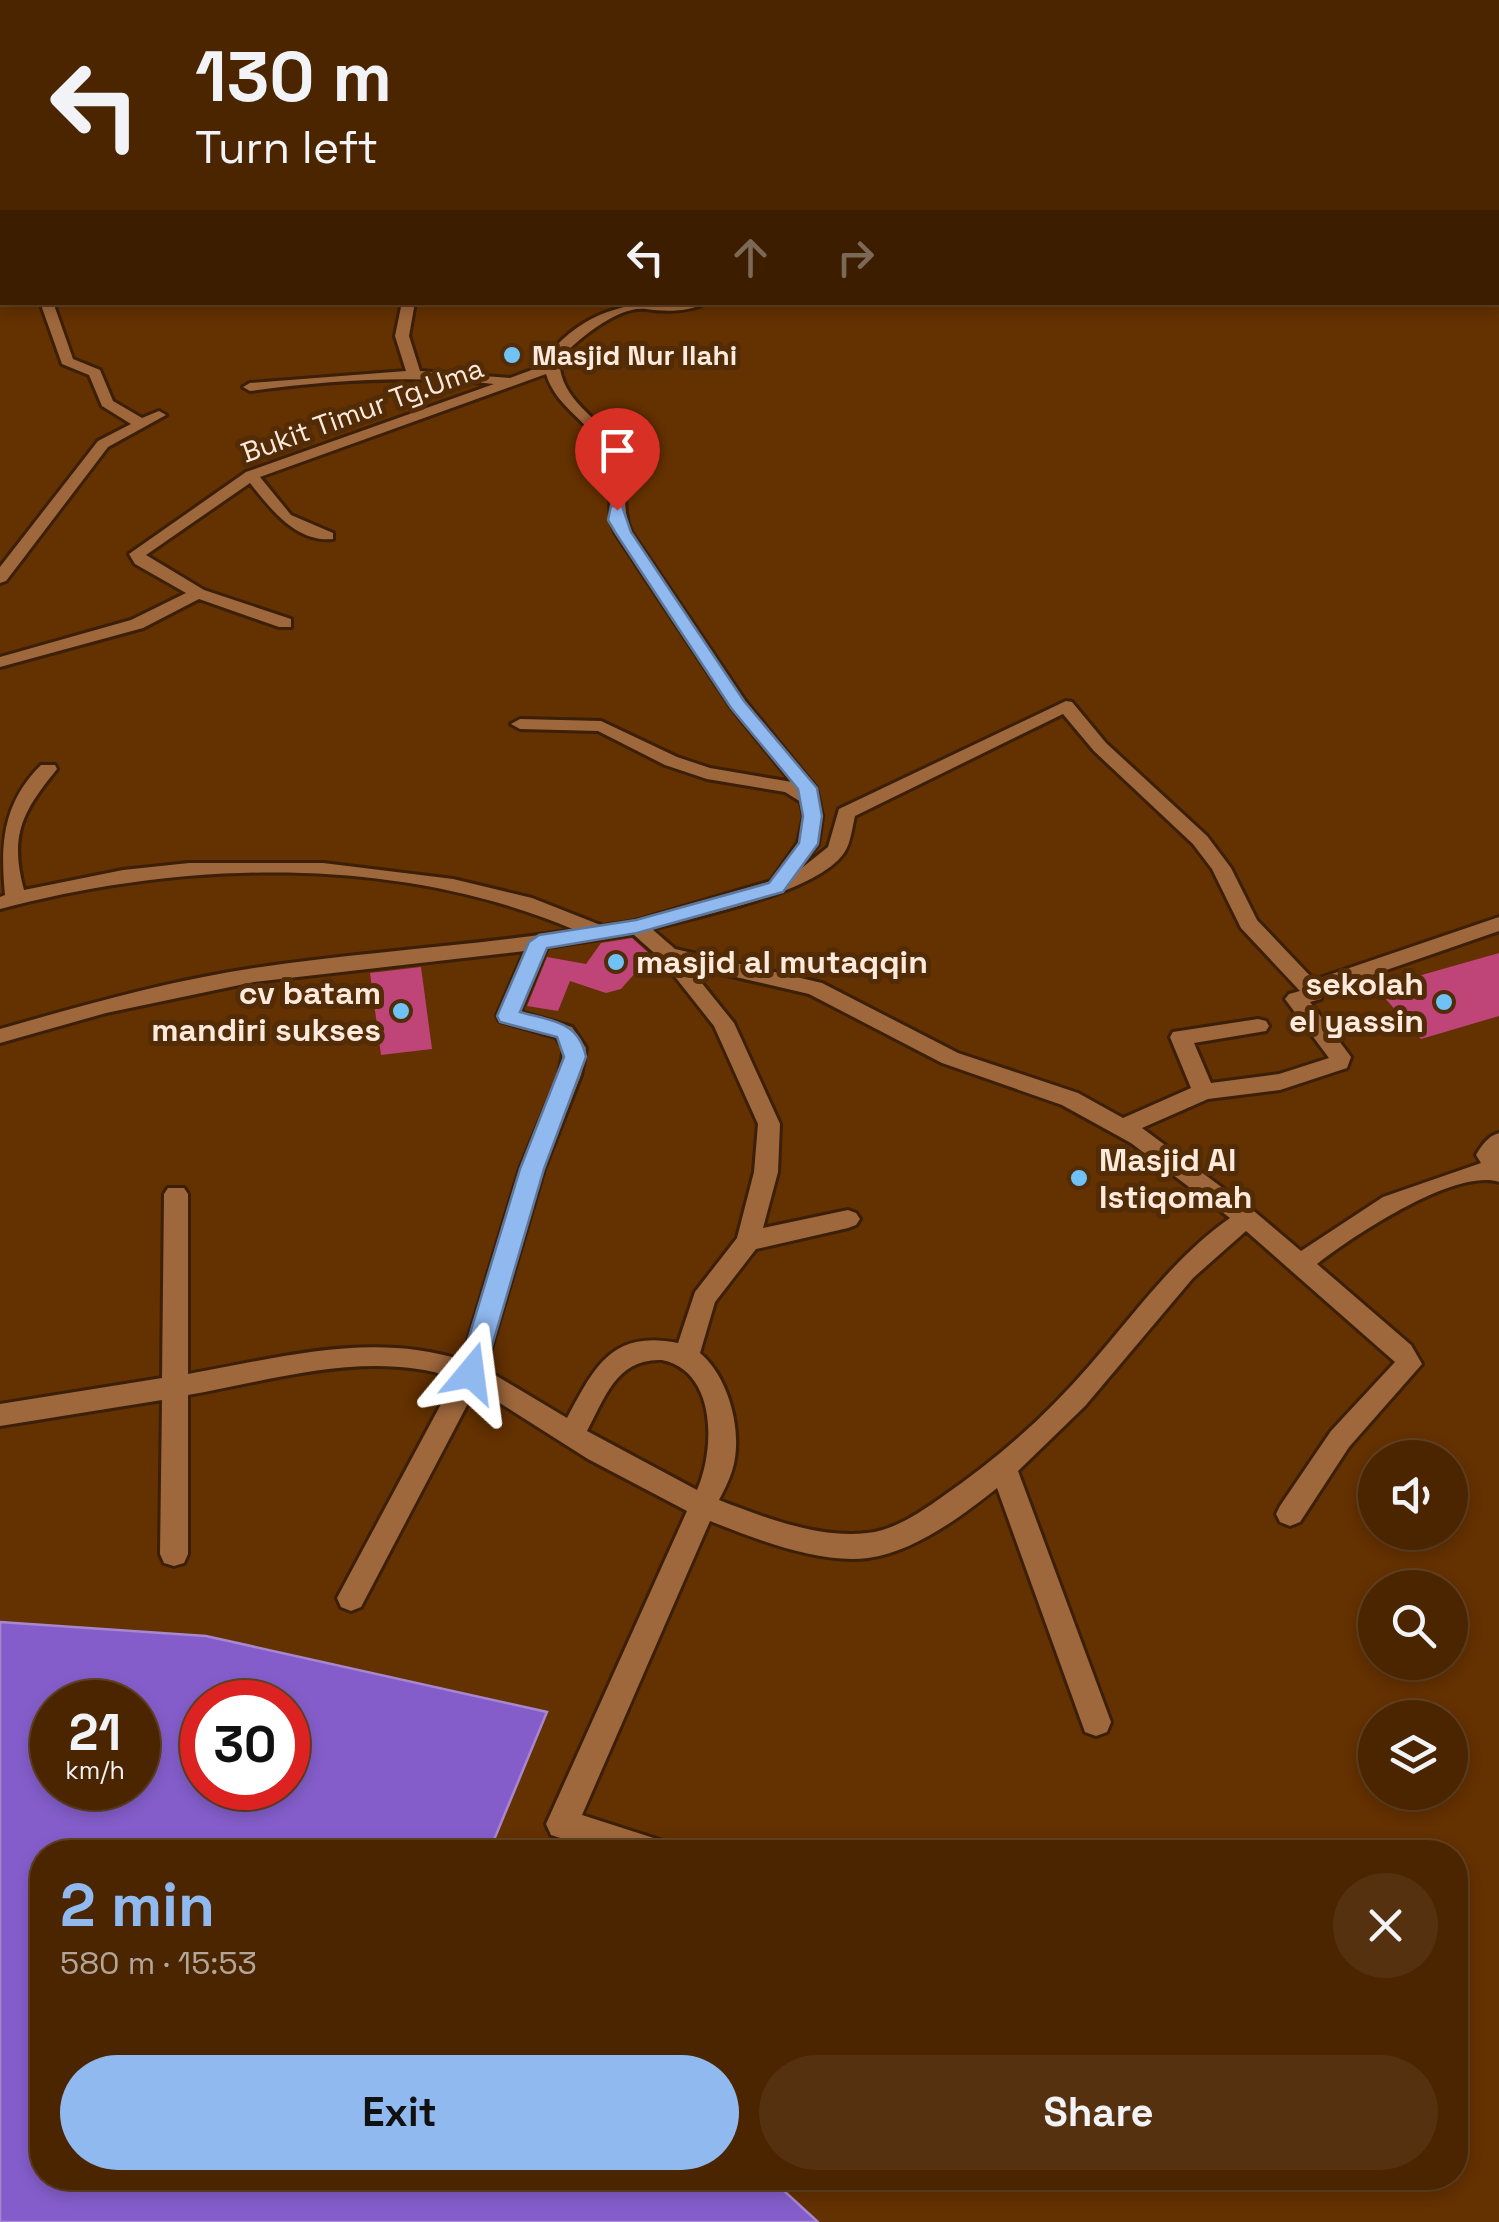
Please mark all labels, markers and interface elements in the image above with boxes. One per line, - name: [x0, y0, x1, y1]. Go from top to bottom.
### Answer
- text: 130 m: [195, 32, 392, 121]
- icon: left: [30, 40, 160, 170]
- text: Turn left: [195, 119, 378, 176]
- icon: left: [618, 230, 673, 285]
- icon: ahead: [723, 230, 778, 285]
- icon: right: [828, 230, 883, 285]
- place label: Masjid Nur Ilahi: [532, 337, 737, 373]
- marker: Masjid Nur Ilahi: [501, 344, 523, 366]
- street label: Bukit Timur Tg.Uma: [236, 349, 488, 471]
- pin: [575, 408, 660, 511]
- icon: arrive: [590, 423, 645, 478]
- place label: masjid al mutaqqin: [636, 942, 928, 982]
- marker: masjid al mutaqqin: [605, 951, 627, 973]
- place label: sekolah el yassin: [1289, 964, 1424, 1041]
- place label: cv batam mandiri sukses: [151, 973, 381, 1050]
- marker: sekolah el yassin: [1433, 991, 1455, 1013]
- marker: cv batam mandiri sukses: [390, 1000, 412, 1022]
- place label: Masjid Al Istiqomah: [1099, 1140, 1253, 1217]
- marker: Masjid Al Istiqomah: [1068, 1167, 1090, 1189]
- position arrow: [419, 1321, 523, 1425]
- map controls: [1358, 1440, 1468, 1810]
- button: sound: [1358, 1440, 1468, 1550]
- button: search: [1358, 1570, 1468, 1680]
- speed limit sign: 30: [180, 1680, 310, 1810]
- button: layers: [1358, 1700, 1468, 1810]
- text: 21: [69, 1701, 121, 1765]
- text: km/h: [65, 1754, 125, 1786]
- text: 2 min: [60, 1867, 215, 1944]
- button: close: [1333, 1873, 1438, 1978]
- text: 580 m · 15:53: [60, 1943, 257, 1983]
- button: Exit: [60, 2055, 739, 2170]
- button: Share: [759, 2055, 1438, 2170]

